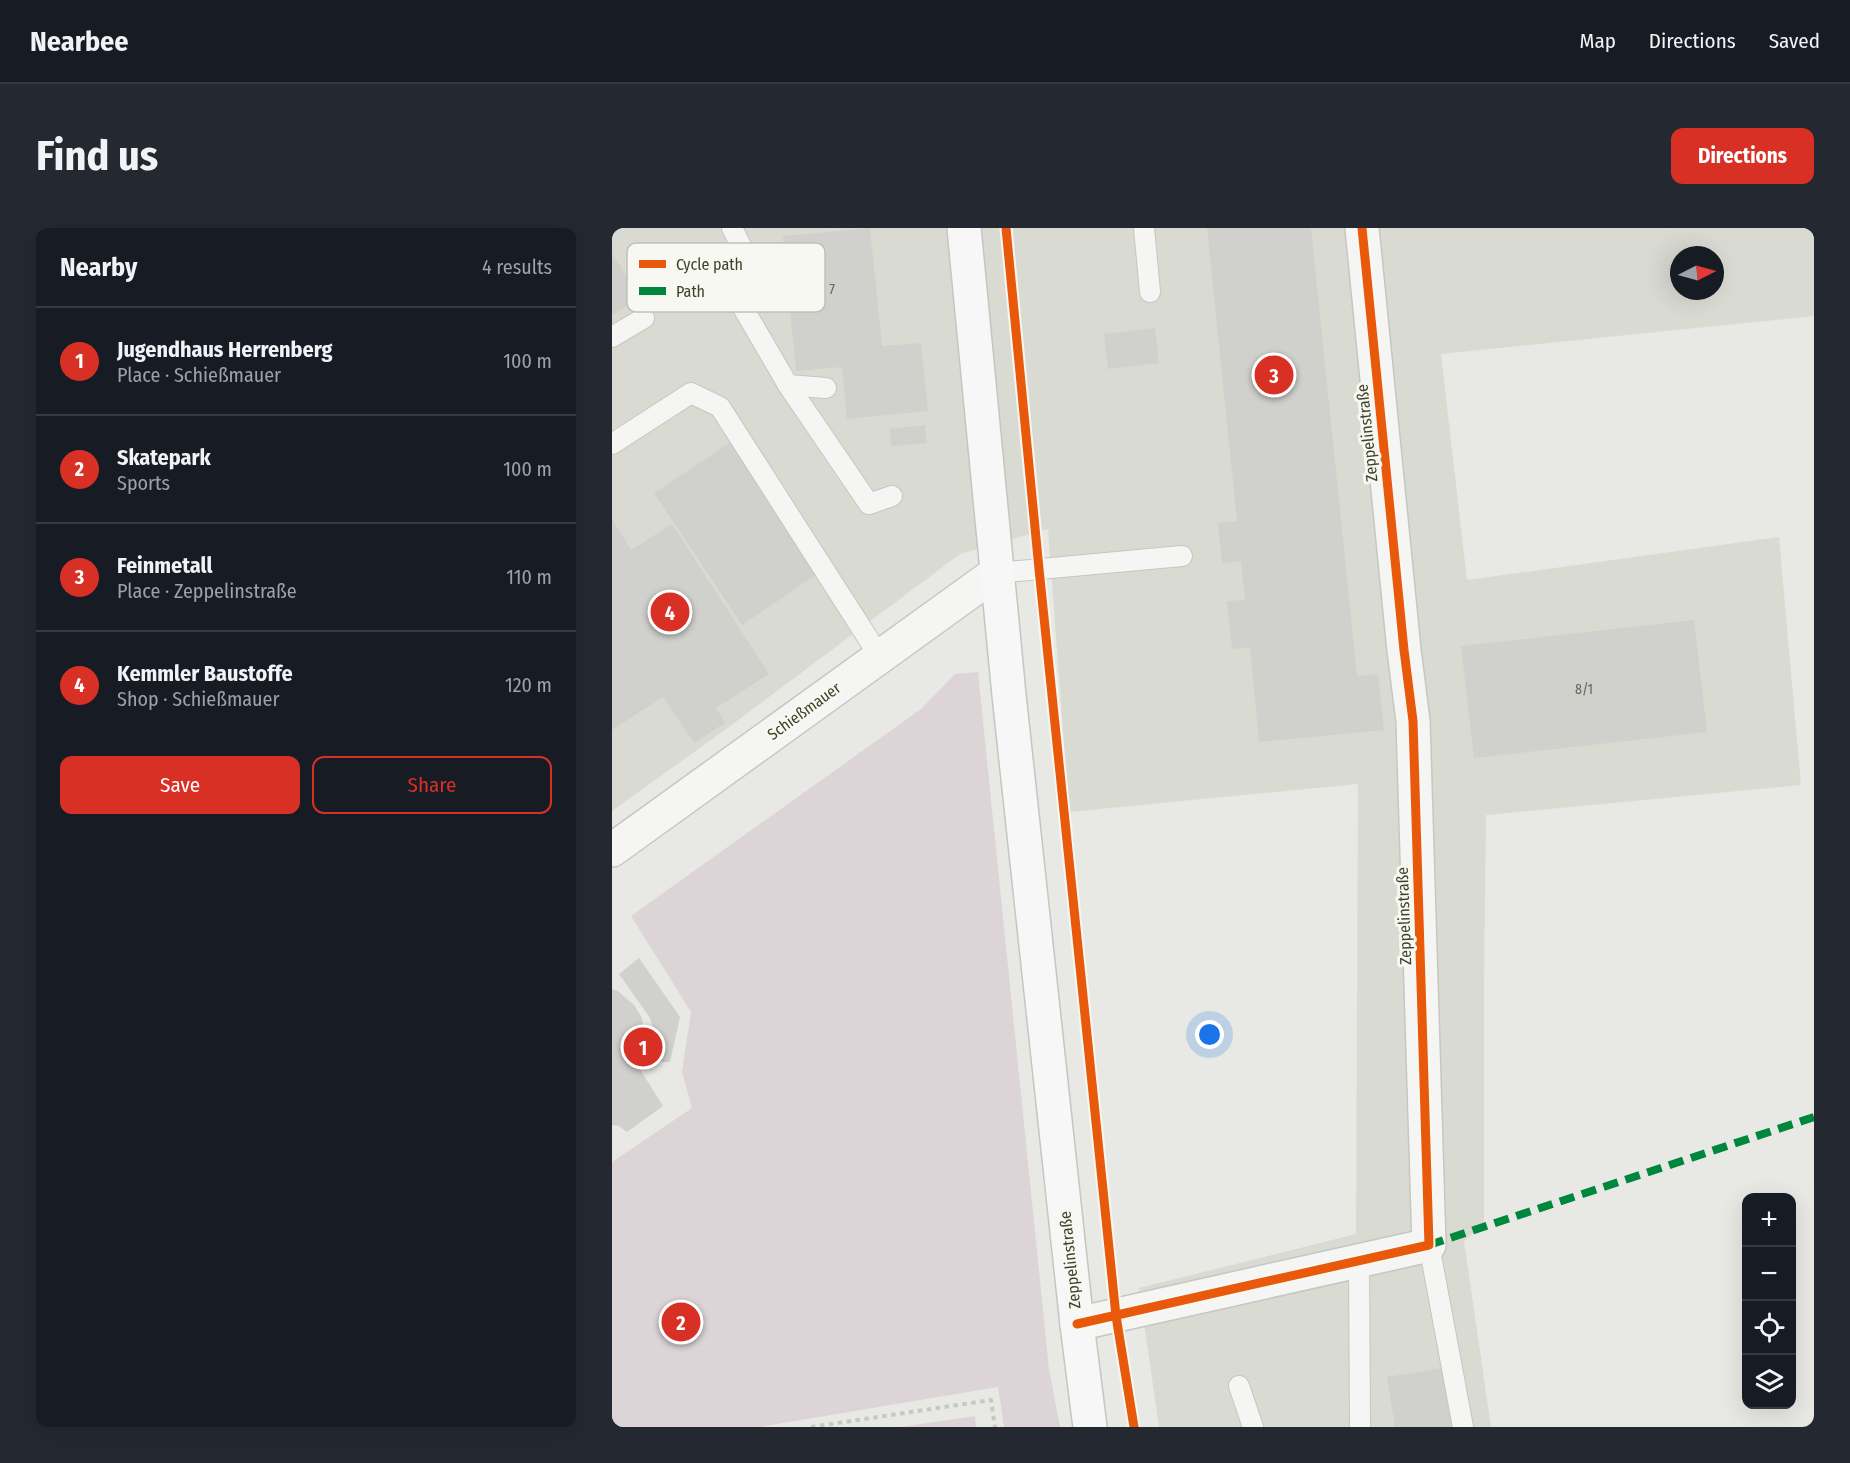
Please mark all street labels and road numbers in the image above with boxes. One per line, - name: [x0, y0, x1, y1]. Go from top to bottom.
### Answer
- street label: Zeppelinstraße: [1352, 383, 1382, 483]
- street label: Schießmauer: [764, 678, 845, 744]
- street label: Zeppelinstraße: [1393, 867, 1415, 965]
- street label: Zeppelinstraße: [1055, 1210, 1085, 1310]

